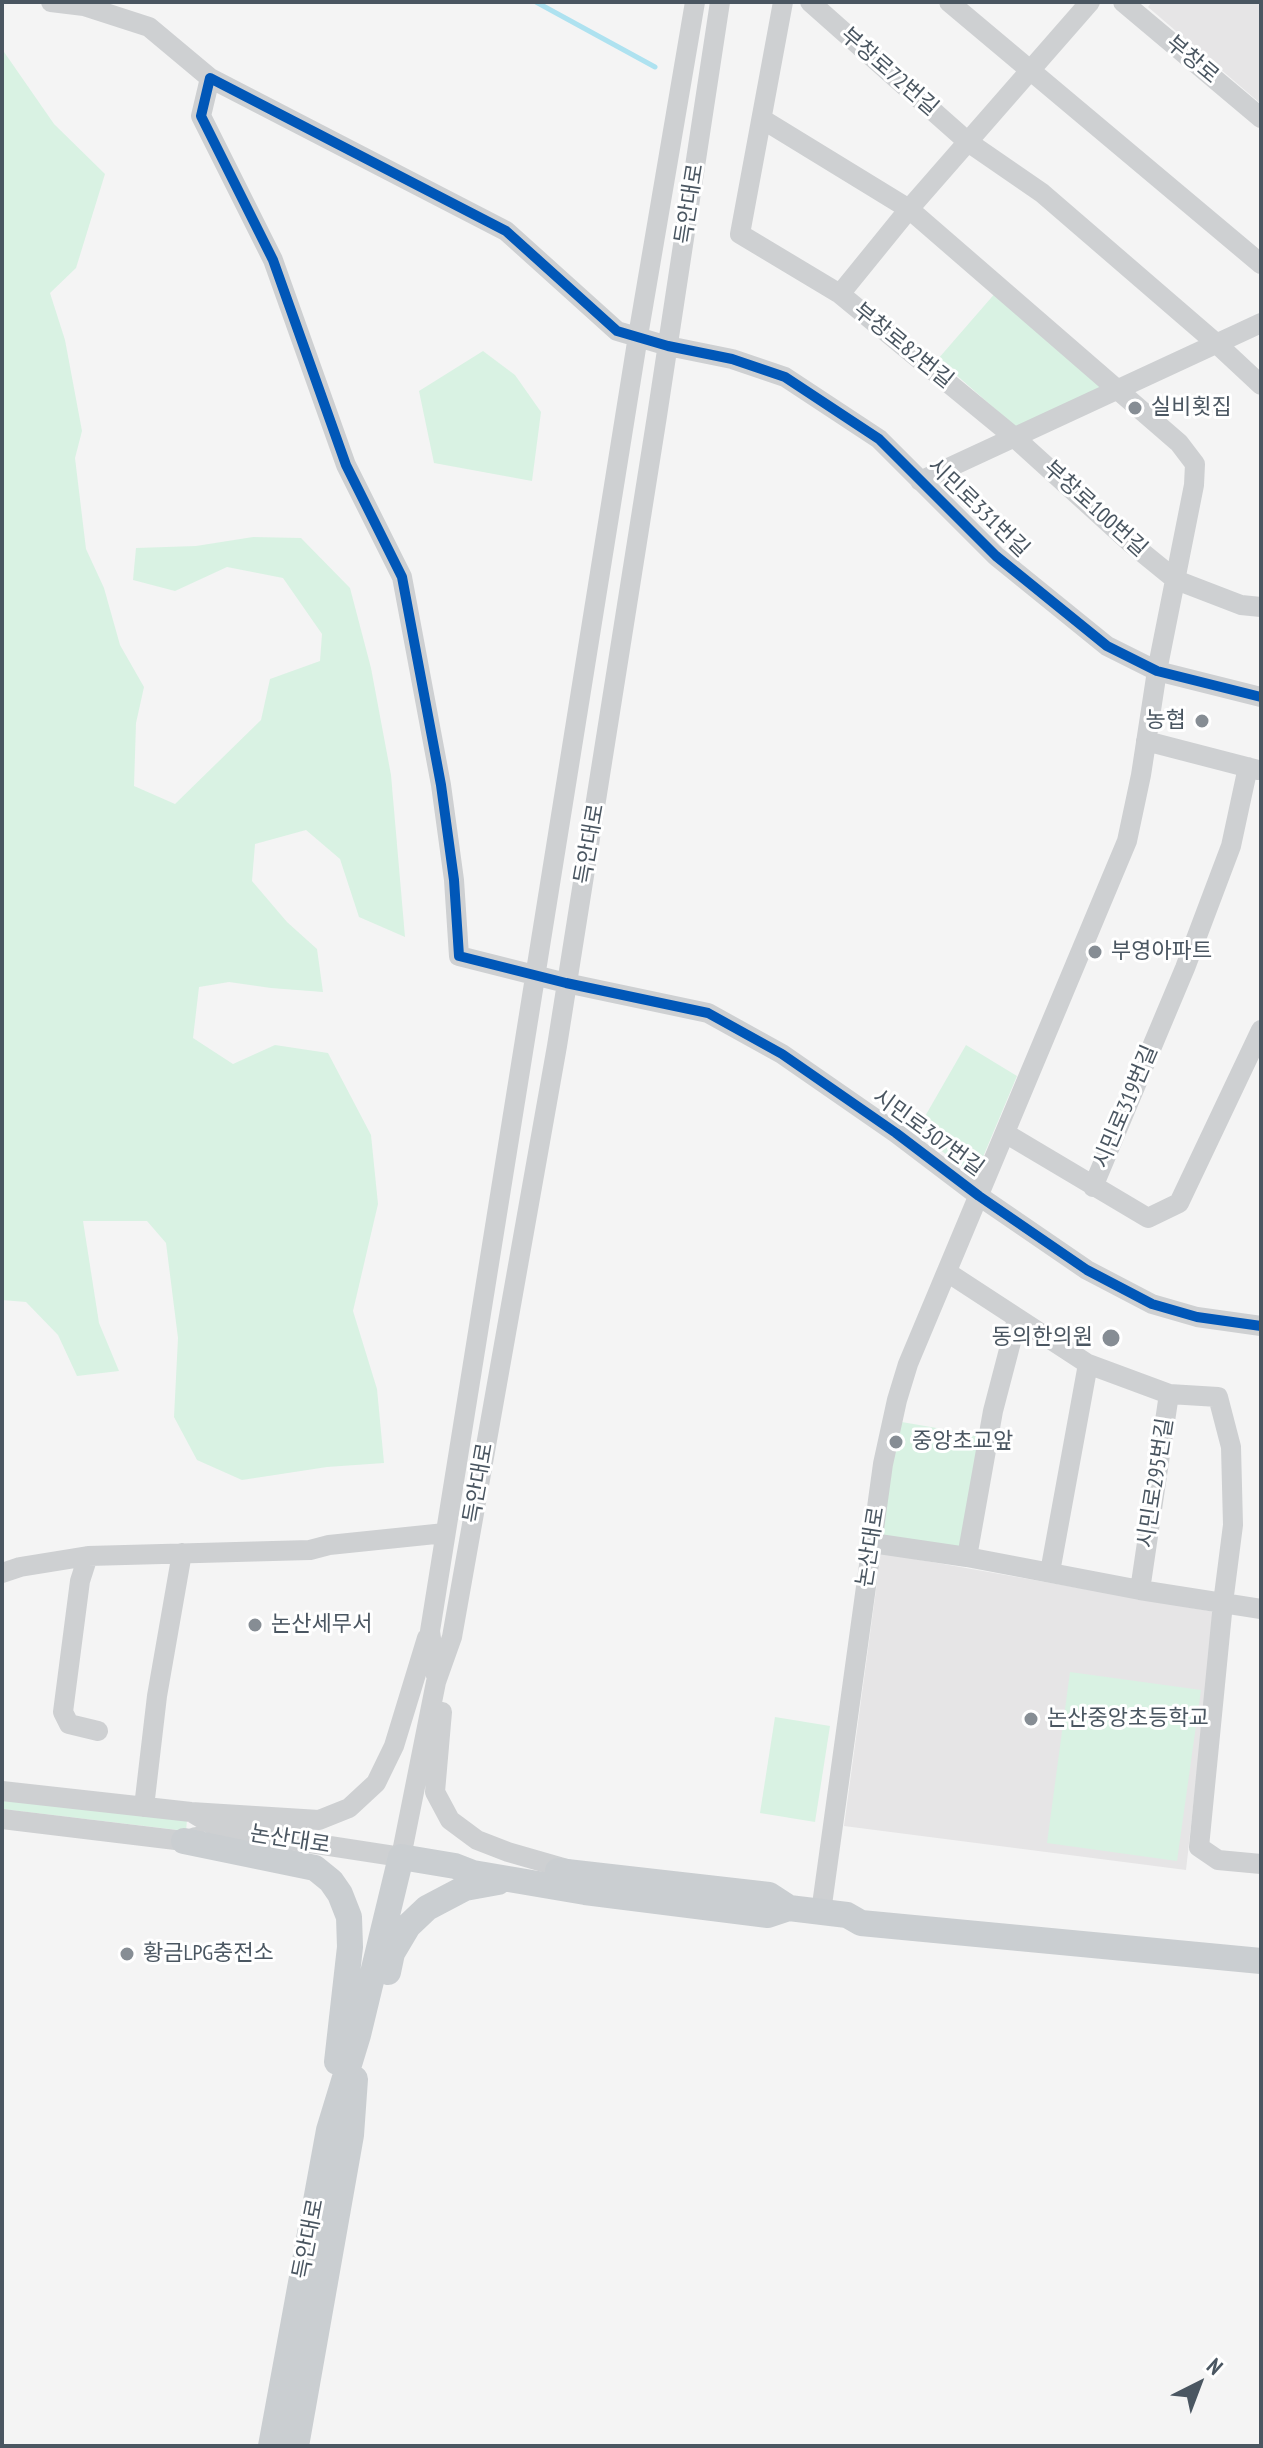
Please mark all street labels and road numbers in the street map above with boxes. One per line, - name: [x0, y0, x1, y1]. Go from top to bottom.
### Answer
- street label: 부창로72번길: [835, 22, 943, 122]
- street label: 부창로: [1160, 30, 1224, 90]
- street label: 득안대로: [671, 162, 709, 246]
- street label: 부창로82번길: [848, 298, 958, 394]
- street label: 시민로331번길: [922, 453, 1034, 563]
- street label: 부창로100번길: [1038, 455, 1152, 563]
- street label: 득안대로: [570, 802, 610, 886]
- street label: 시민로319번길: [1088, 1042, 1164, 1172]
- street label: 시민로307번길: [867, 1084, 989, 1182]
- street label: 시민로295번길: [1133, 1416, 1179, 1550]
- street label: 득안대로: [459, 1441, 499, 1525]
- street label: 논산대로: [852, 1505, 890, 1589]
- street label: 논산대로: [248, 1821, 332, 1859]
- street label: 득안대로: [288, 2197, 330, 2281]

